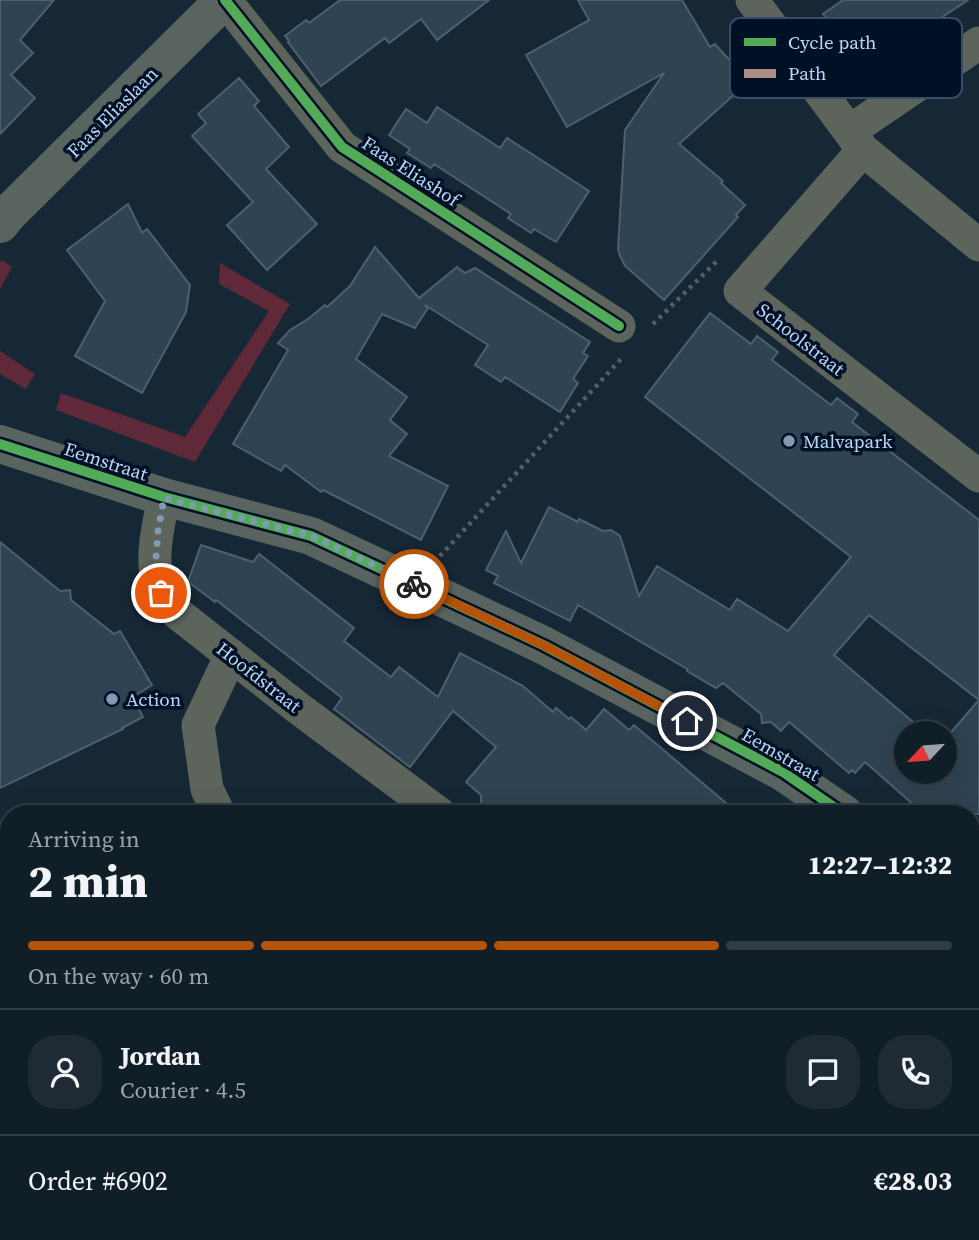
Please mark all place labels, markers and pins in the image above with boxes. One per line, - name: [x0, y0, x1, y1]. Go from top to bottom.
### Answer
- place label: Malvapark: [803, 428, 893, 454]
- marker: Malvapark: [781, 433, 797, 449]
- pin: [131, 563, 191, 623]
- place label: Action: [126, 686, 181, 712]
- marker: Action: [104, 691, 120, 707]
- pin: [657, 691, 717, 751]

